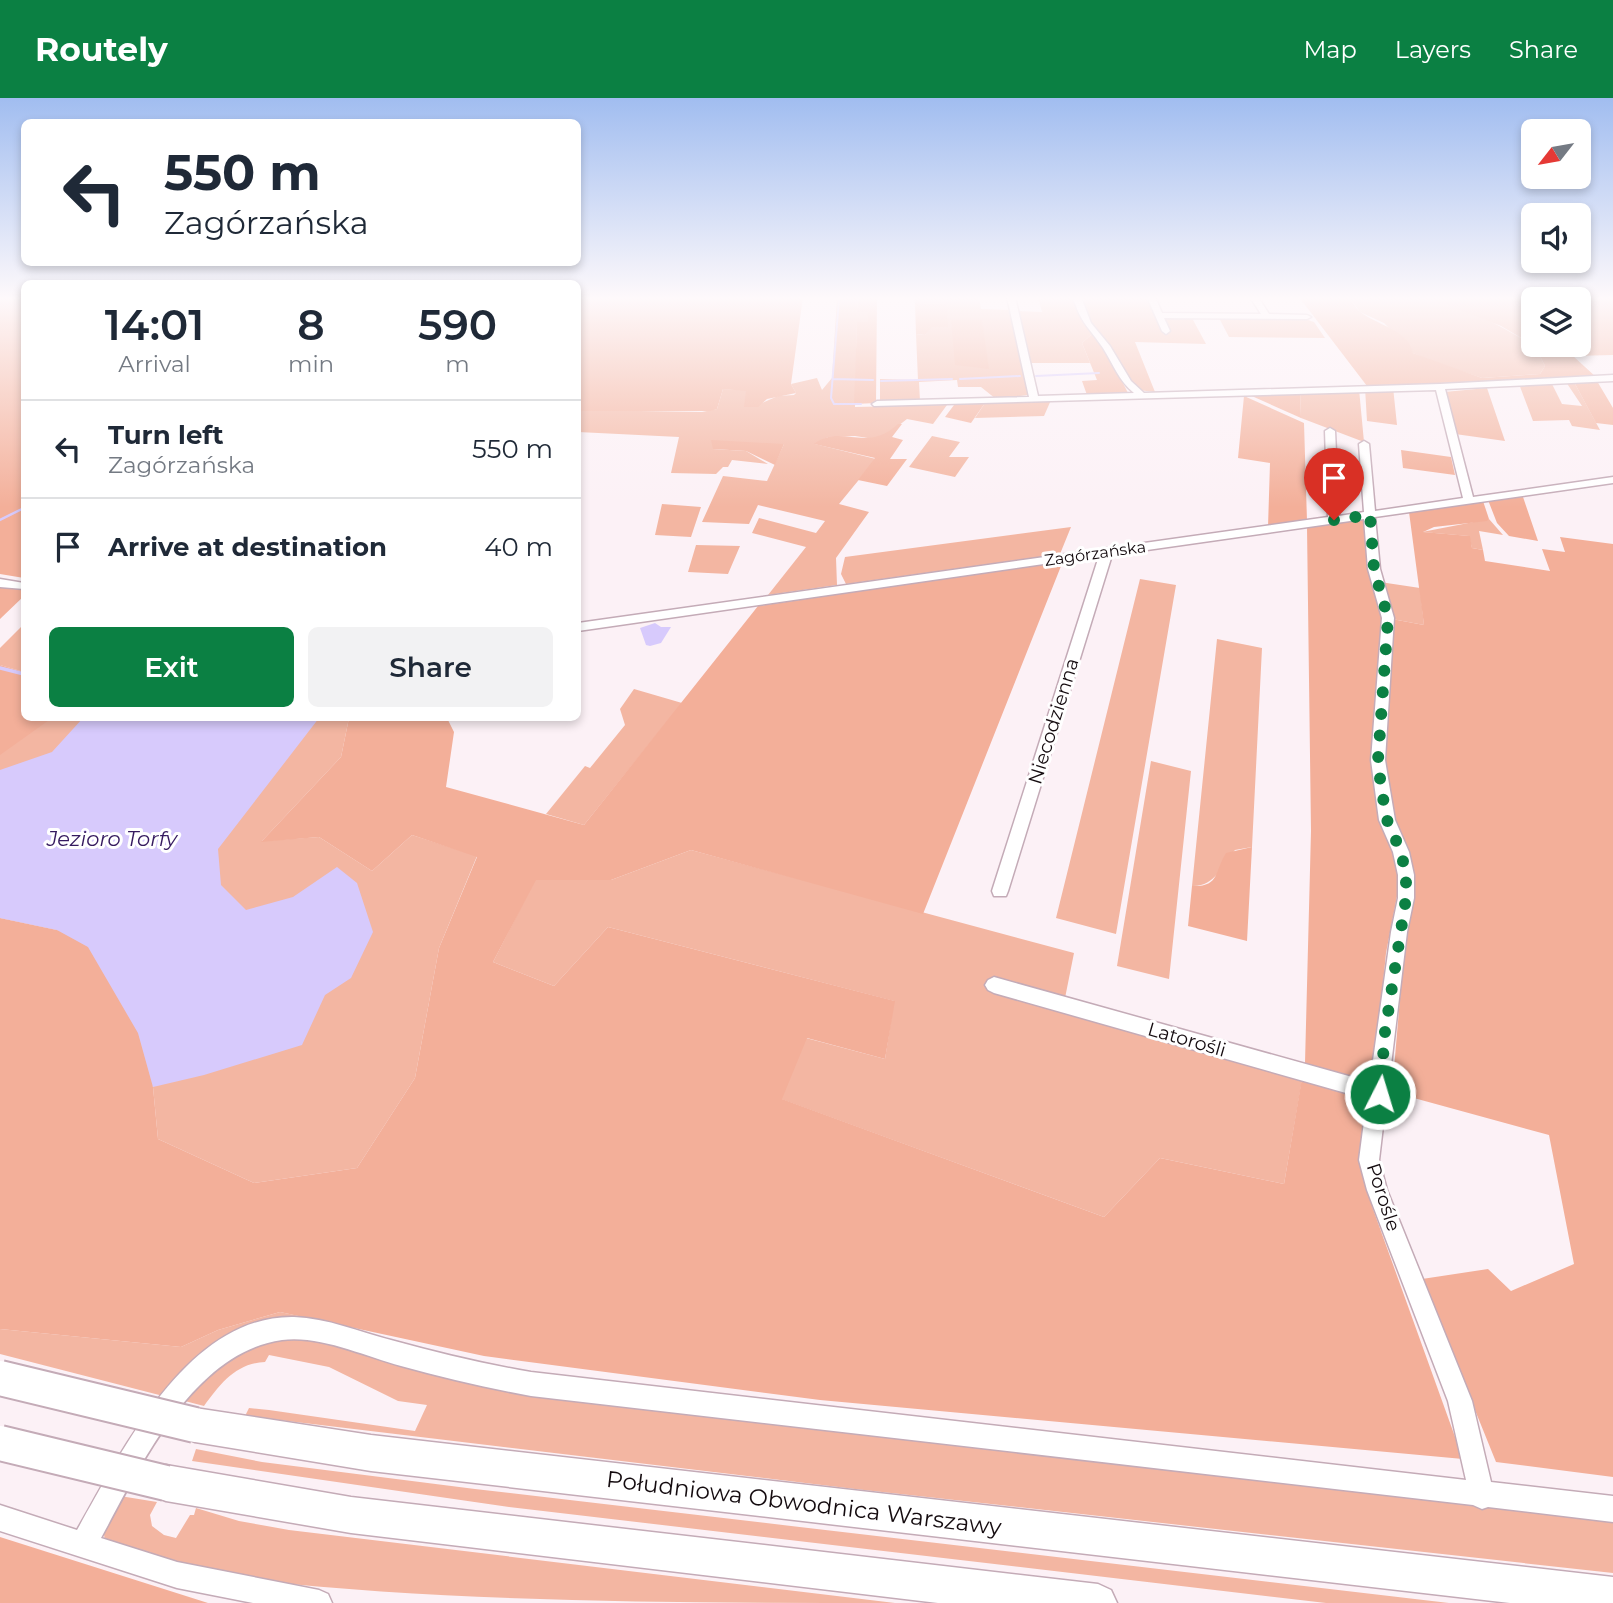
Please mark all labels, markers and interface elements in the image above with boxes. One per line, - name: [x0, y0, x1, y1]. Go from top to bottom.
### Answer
- text: Routely: [35, 29, 168, 69]
- text: Map: [1303, 35, 1357, 64]
- text: Layers: [1395, 35, 1471, 64]
- text: Share: [1509, 35, 1578, 64]
- north arrow: [1521, 119, 1591, 189]
- map controls: [1521, 119, 1591, 357]
- text: 550 m: [164, 143, 321, 202]
- icon: left: [49, 147, 140, 238]
- text: Zagórzańska: [164, 203, 369, 242]
- button: sound: [1521, 203, 1591, 273]
- button: layers: [1521, 287, 1591, 357]
- text: 14:01: [105, 299, 204, 351]
- text: 8: [297, 299, 325, 351]
- text: 590: [418, 299, 497, 351]
- text: Arrival: [118, 350, 191, 378]
- text: min: [288, 350, 334, 378]
- text: m: [445, 350, 470, 378]
- text: Turn left: [108, 419, 224, 451]
- icon: left: [49, 430, 87, 468]
- text: 550 m: [472, 433, 553, 465]
- pin: [1304, 448, 1364, 520]
- text: Zagórzańska: [108, 451, 255, 479]
- icon: arrive: [1315, 459, 1353, 497]
- icon: arrive: [49, 528, 87, 566]
- text: Arrive at destination: [108, 531, 387, 563]
- text: 40 m: [484, 531, 553, 563]
- street label: Zagórzańska: [1043, 537, 1147, 570]
- button: Exit: [49, 627, 294, 707]
- button: Share: [308, 627, 553, 707]
- street label: Niecodzienna: [1023, 655, 1084, 787]
- water label: Jezioro Torfy: [46, 826, 179, 851]
- street label: Latorośli: [1145, 1017, 1229, 1062]
- position arrow: [1343, 1057, 1417, 1131]
- street label: Porośle: [1362, 1160, 1405, 1234]
- street label: Południowa Obwodnica Warszawy: [605, 1465, 1004, 1541]

